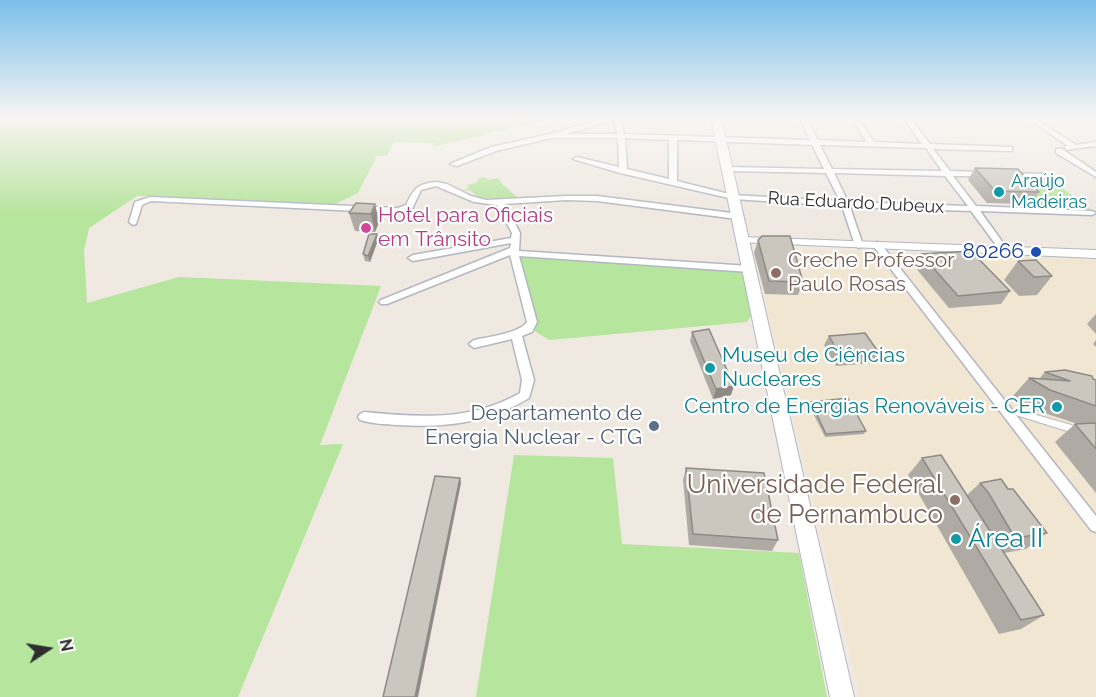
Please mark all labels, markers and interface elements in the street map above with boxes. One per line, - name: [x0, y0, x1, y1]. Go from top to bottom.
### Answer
- place label: Araújo Madeiras: [1011, 171, 1087, 213]
- marker: Araújo Madeiras: [992, 185, 1006, 199]
- street label: Rua Eduardo Dubeux: [767, 188, 945, 218]
- place label: Hotel para Oficiais em Trânsito: [378, 203, 553, 253]
- marker: Hotel para Oficiais em Trânsito: [359, 221, 373, 235]
- place label: 80266: [962, 239, 1024, 265]
- marker: 80266: [1029, 245, 1043, 259]
- place label: Creche Professor Paulo Rosas: [788, 248, 955, 298]
- marker: Creche Professor Paulo Rosas: [769, 266, 783, 280]
- place label: Museu de Ciências Nucleares: [722, 343, 905, 393]
- marker: Museu de Ciências Nucleares: [703, 361, 717, 375]
- place label: Centro de Energias Renováveis - CER: [684, 394, 1045, 420]
- marker: Centro de Energias Renováveis - CER: [1050, 400, 1064, 414]
- place label: Departamento de Energia Nuclear - CTG: [425, 401, 642, 451]
- marker: Departamento de Energia Nuclear - CTG: [647, 419, 661, 433]
- place label: Universidade Federal de Pernambuco: [687, 469, 943, 530]
- marker: Universidade Federal de Pernambuco: [948, 493, 962, 507]
- place label: Área II: [968, 523, 1043, 555]
- marker: Área II: [949, 532, 963, 546]
- north arrow: [18, 619, 78, 679]
- text: N: [56, 637, 77, 653]

